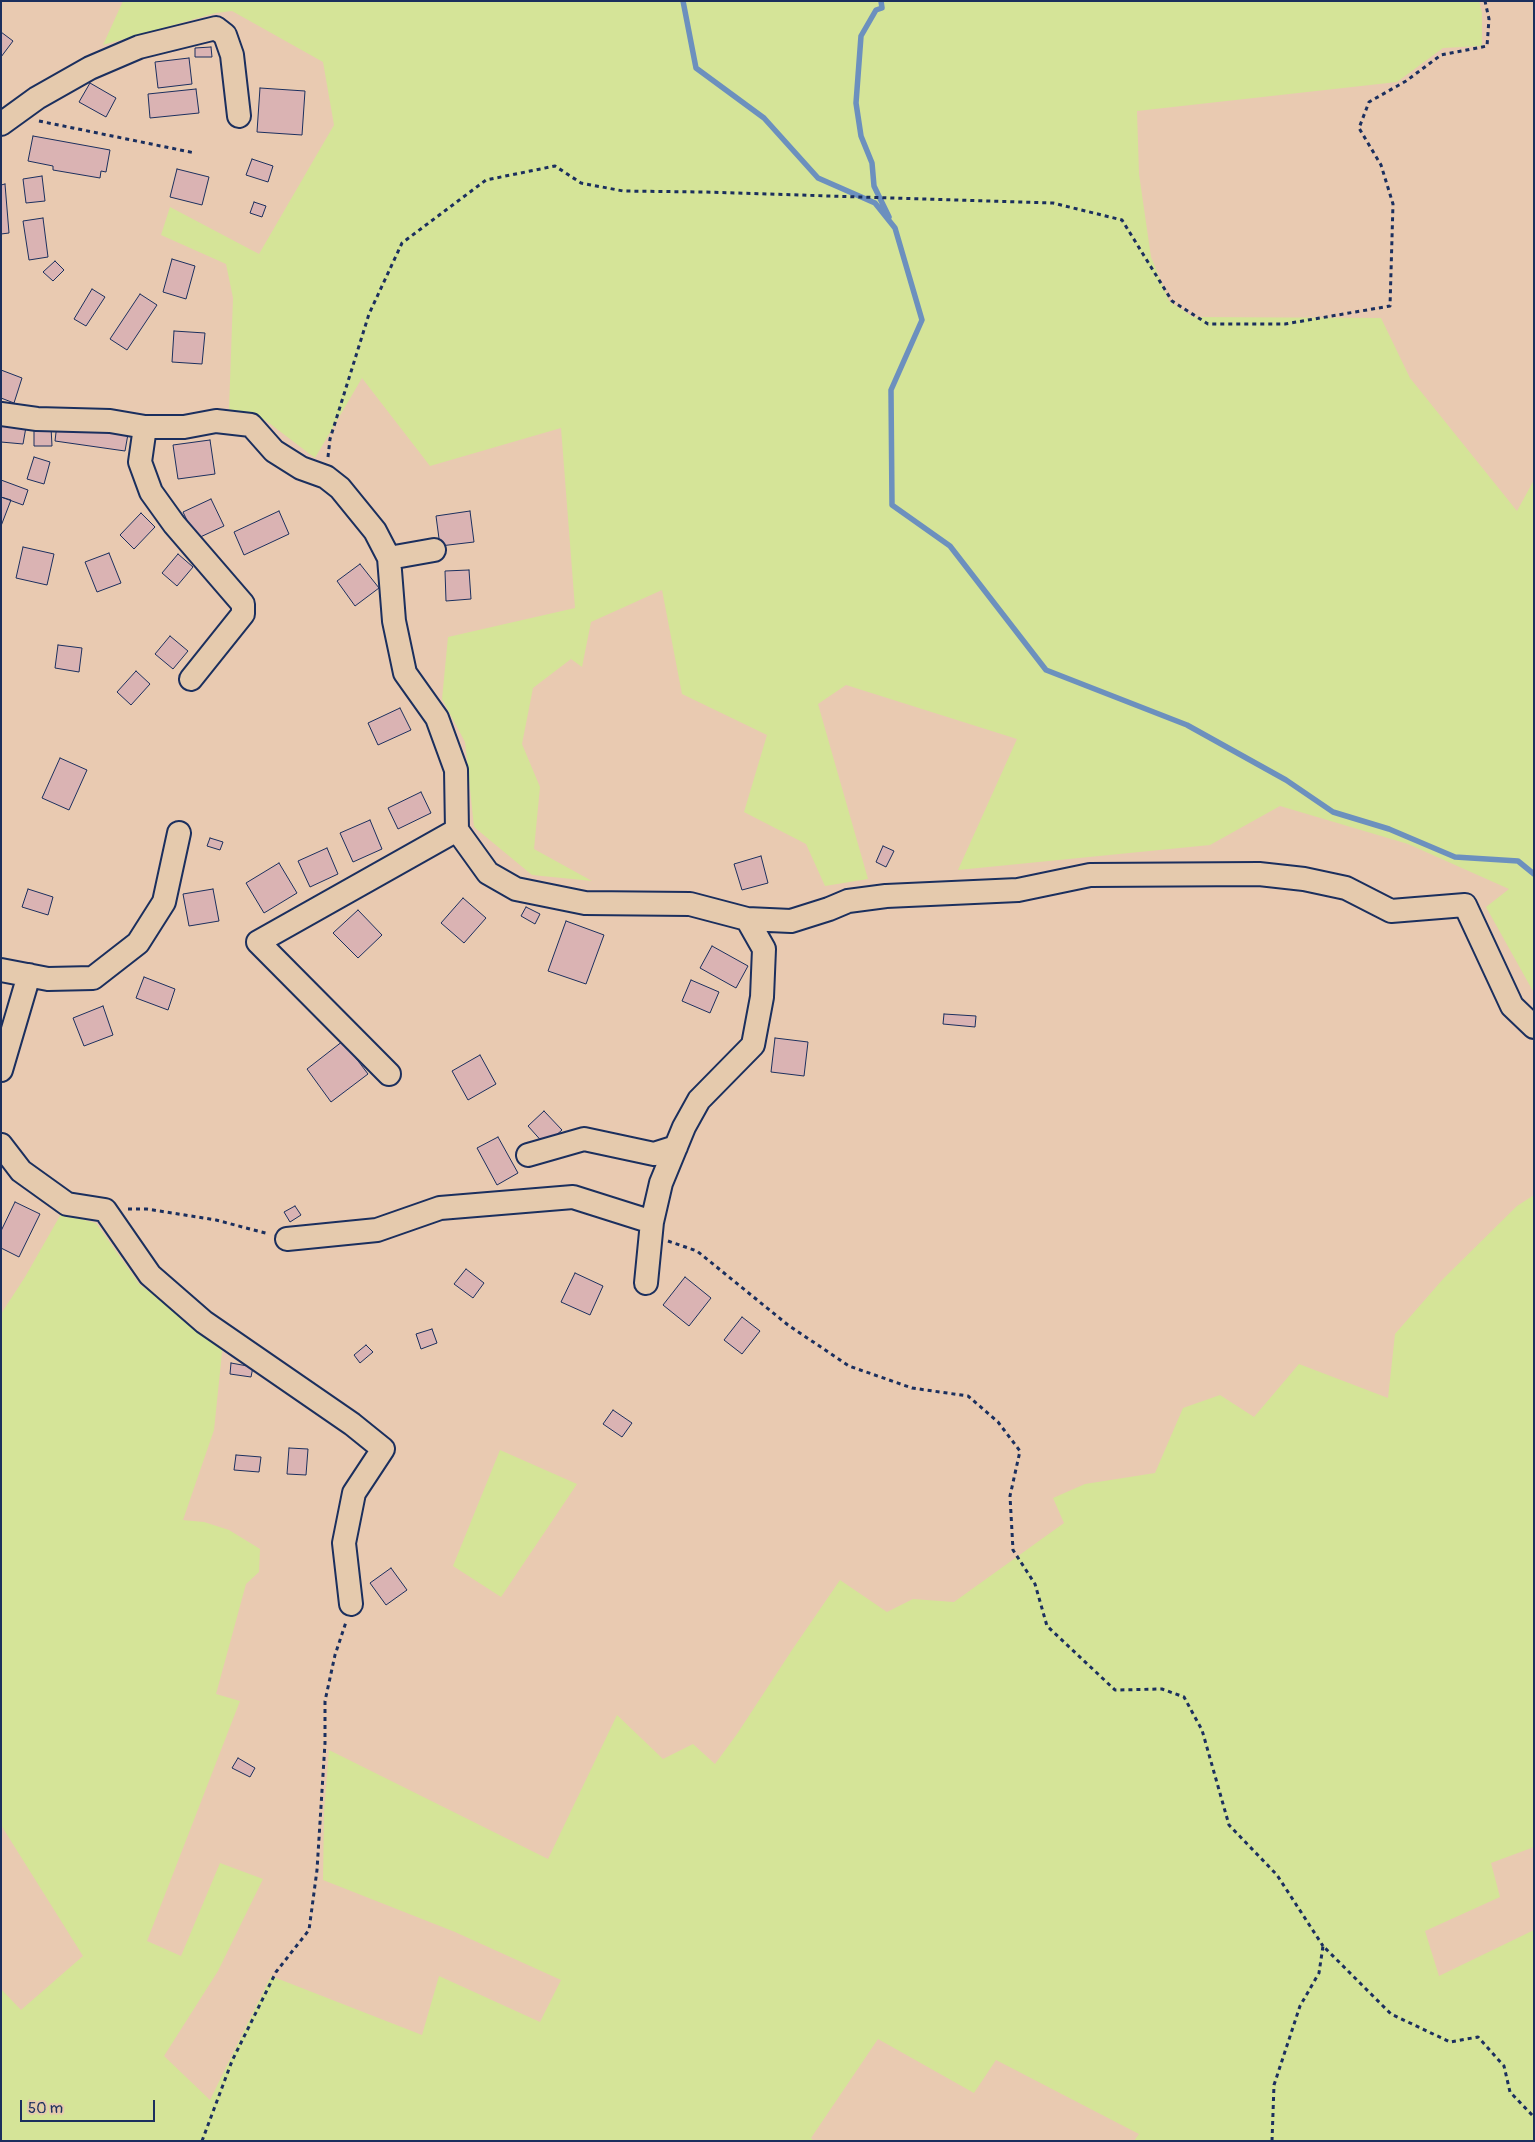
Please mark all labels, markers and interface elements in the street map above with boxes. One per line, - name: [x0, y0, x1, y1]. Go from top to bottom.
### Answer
- scale bar: [22, 2090, 158, 2122]
- text: 50 m: [28, 2099, 63, 2118]

